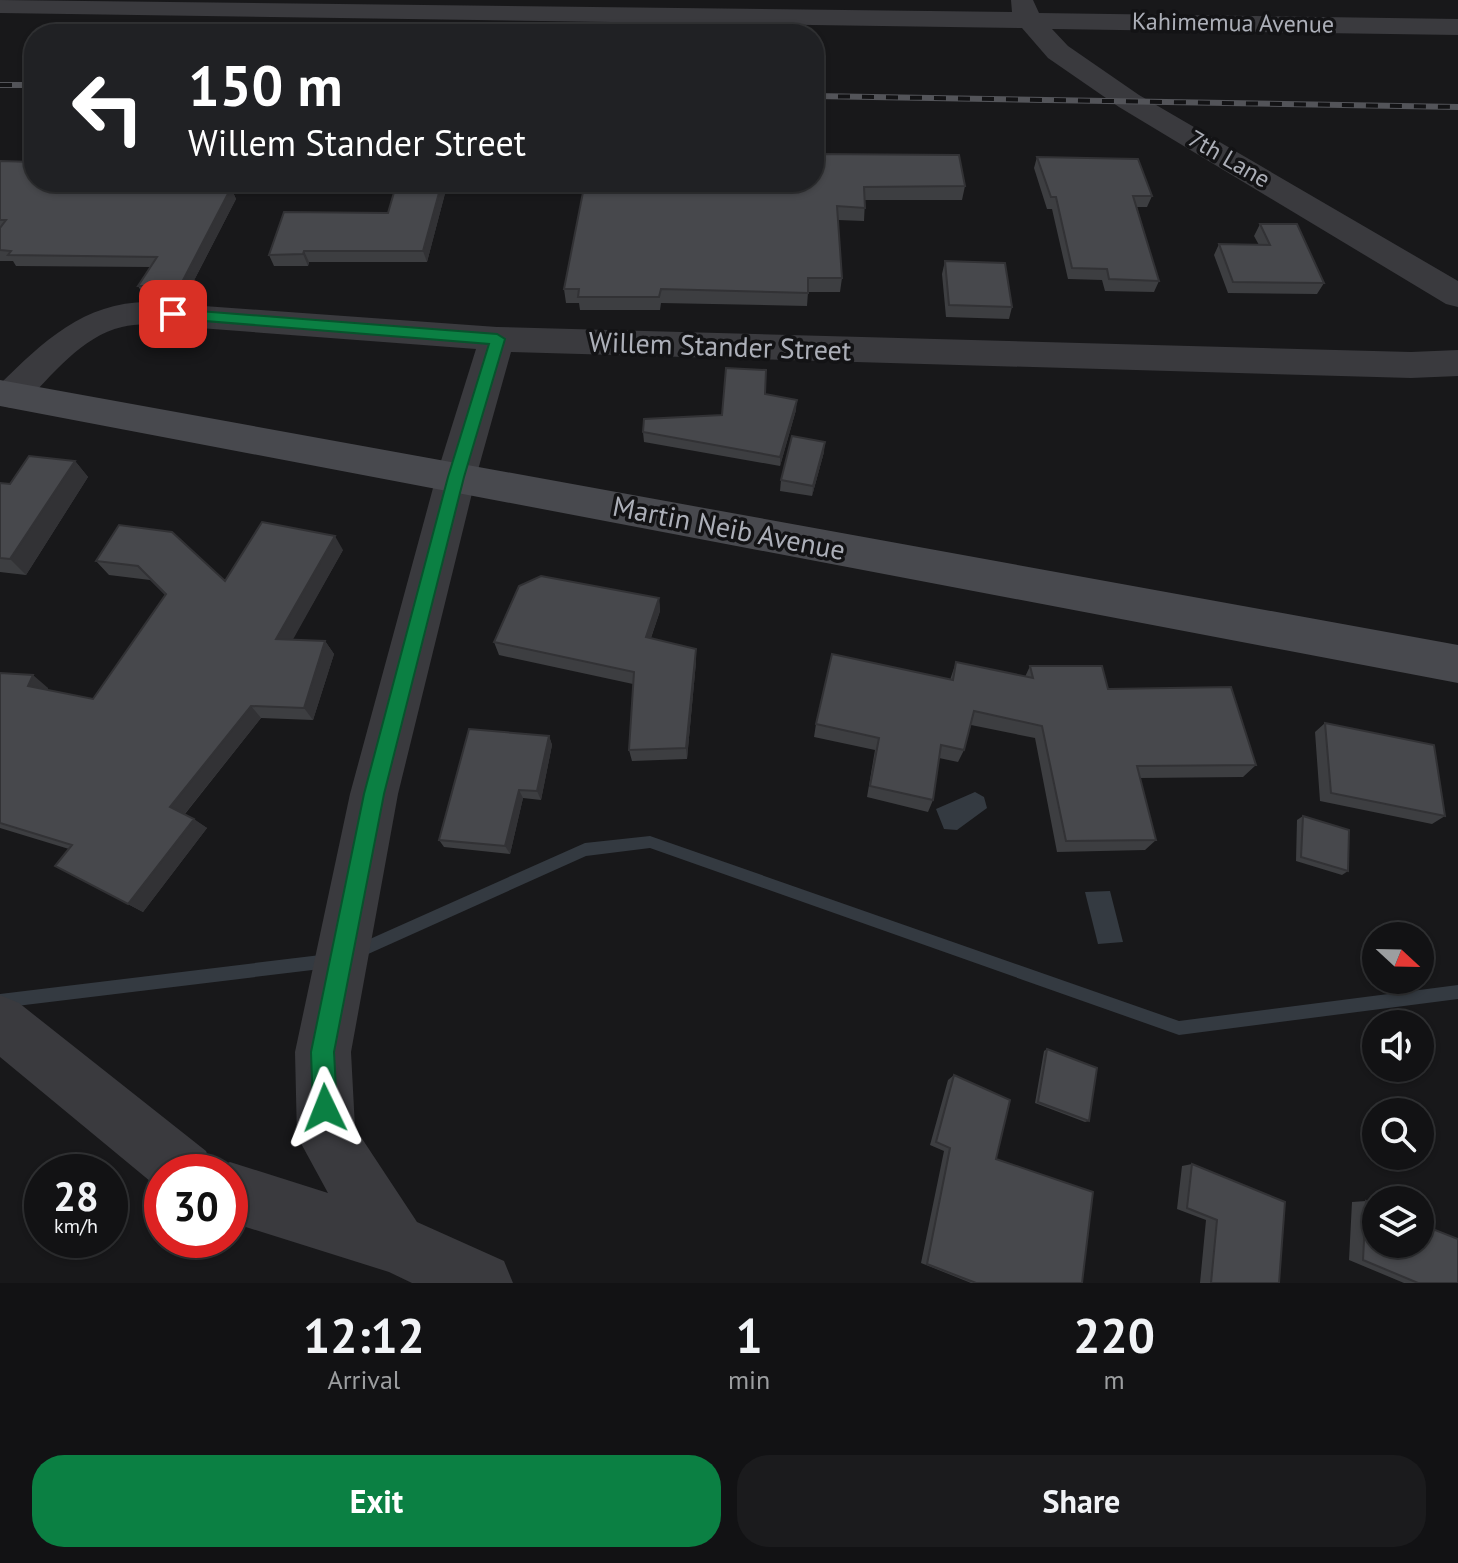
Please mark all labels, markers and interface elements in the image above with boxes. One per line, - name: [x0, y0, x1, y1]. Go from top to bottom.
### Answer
- street label: Kahimemua Avenue: [1132, 5, 1334, 40]
- text: 150 m: [188, 49, 343, 121]
- icon: left: [56, 56, 160, 160]
- text: Willem Stander Street: [188, 119, 526, 166]
- street label: 7th Lane: [1183, 123, 1276, 194]
- pin: [139, 280, 207, 348]
- icon: arrive: [151, 292, 195, 336]
- street label: Willem Stander Street: [588, 322, 853, 369]
- street label: Martin Neib Avenue: [610, 487, 848, 568]
- north arrow: [1362, 922, 1434, 994]
- map controls: [1362, 922, 1434, 1258]
- button: sound: [1362, 1010, 1434, 1082]
- position arrow: [283, 1066, 367, 1150]
- button: search: [1362, 1098, 1434, 1170]
- speed limit sign: 30: [144, 1154, 248, 1258]
- text: 28: [53, 1170, 99, 1222]
- button: layers: [1362, 1186, 1434, 1258]
- text: km/h: [54, 1213, 98, 1239]
- text: 12:12: [303, 1304, 425, 1366]
- text: 1: [735, 1304, 763, 1366]
- text: 220: [1073, 1304, 1155, 1366]
- text: Arrival: [328, 1363, 400, 1396]
- text: min: [728, 1363, 770, 1396]
- text: m: [1104, 1363, 1125, 1396]
- button: Exit: [32, 1455, 721, 1547]
- button: Share: [737, 1455, 1426, 1547]

